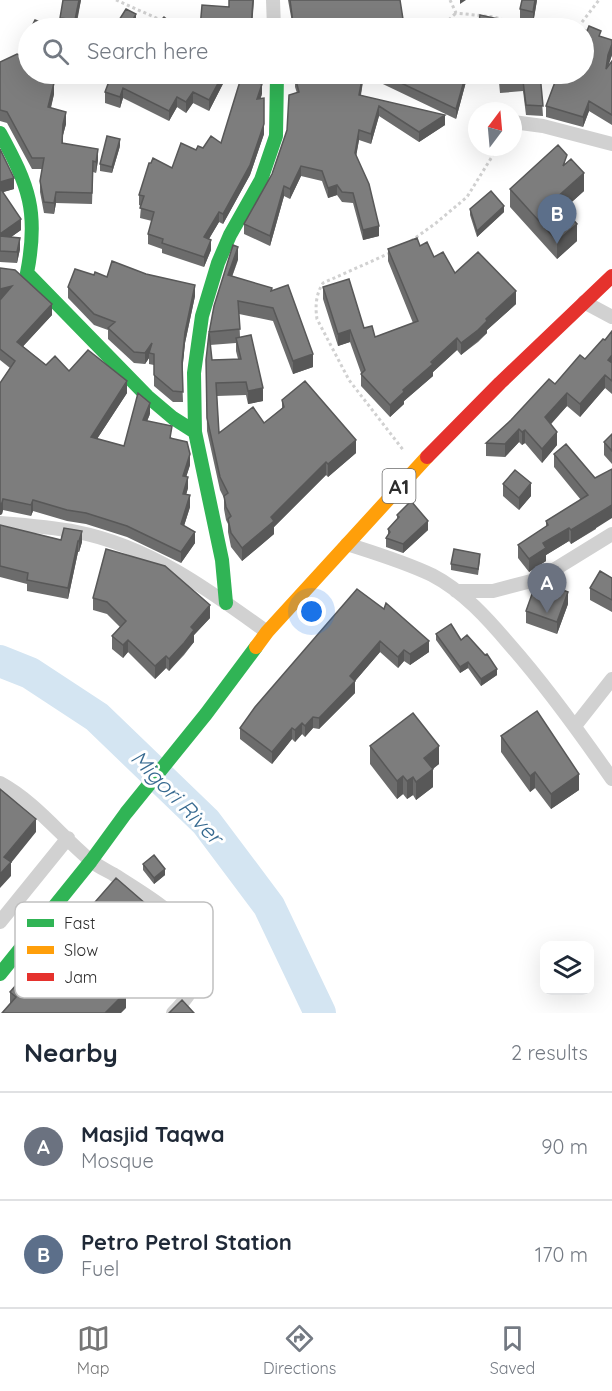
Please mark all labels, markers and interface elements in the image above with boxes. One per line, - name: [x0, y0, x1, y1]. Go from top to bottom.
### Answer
- search box: [18, 18, 594, 84]
- icon: search: [39, 35, 72, 68]
- text: Search here: [87, 37, 208, 65]
- north arrow: [468, 102, 522, 156]
- pin: B: [538, 194, 576, 244]
- road number: A1: [382, 469, 416, 503]
- pin: A: [528, 564, 566, 613]
- your location: [297, 597, 326, 626]
- water label: Migori River: [125, 744, 231, 852]
- legend: [15, 902, 213, 998]
- text: Fast: [64, 913, 95, 933]
- text: Slow: [64, 940, 98, 960]
- map controls: [540, 941, 594, 995]
- button: layers: [540, 941, 594, 995]
- text: Jam: [64, 967, 97, 987]
- text: Nearby: [24, 1036, 118, 1069]
- text: 2 results: [511, 1040, 588, 1065]
- text: Masjid Taqwa: [81, 1120, 225, 1148]
- text: A: [37, 1134, 50, 1159]
- text: 90 m: [541, 1134, 588, 1159]
- text: Mosque: [81, 1148, 154, 1173]
- text: Petro Petrol Station: [81, 1228, 292, 1256]
- text: B: [37, 1242, 50, 1267]
- text: 170 m: [535, 1242, 588, 1267]
- text: Fuel: [81, 1256, 119, 1281]
- tab: Map: [77, 1322, 110, 1378]
- tab: Directions: [263, 1322, 336, 1378]
- tab: Saved: [490, 1322, 535, 1378]

